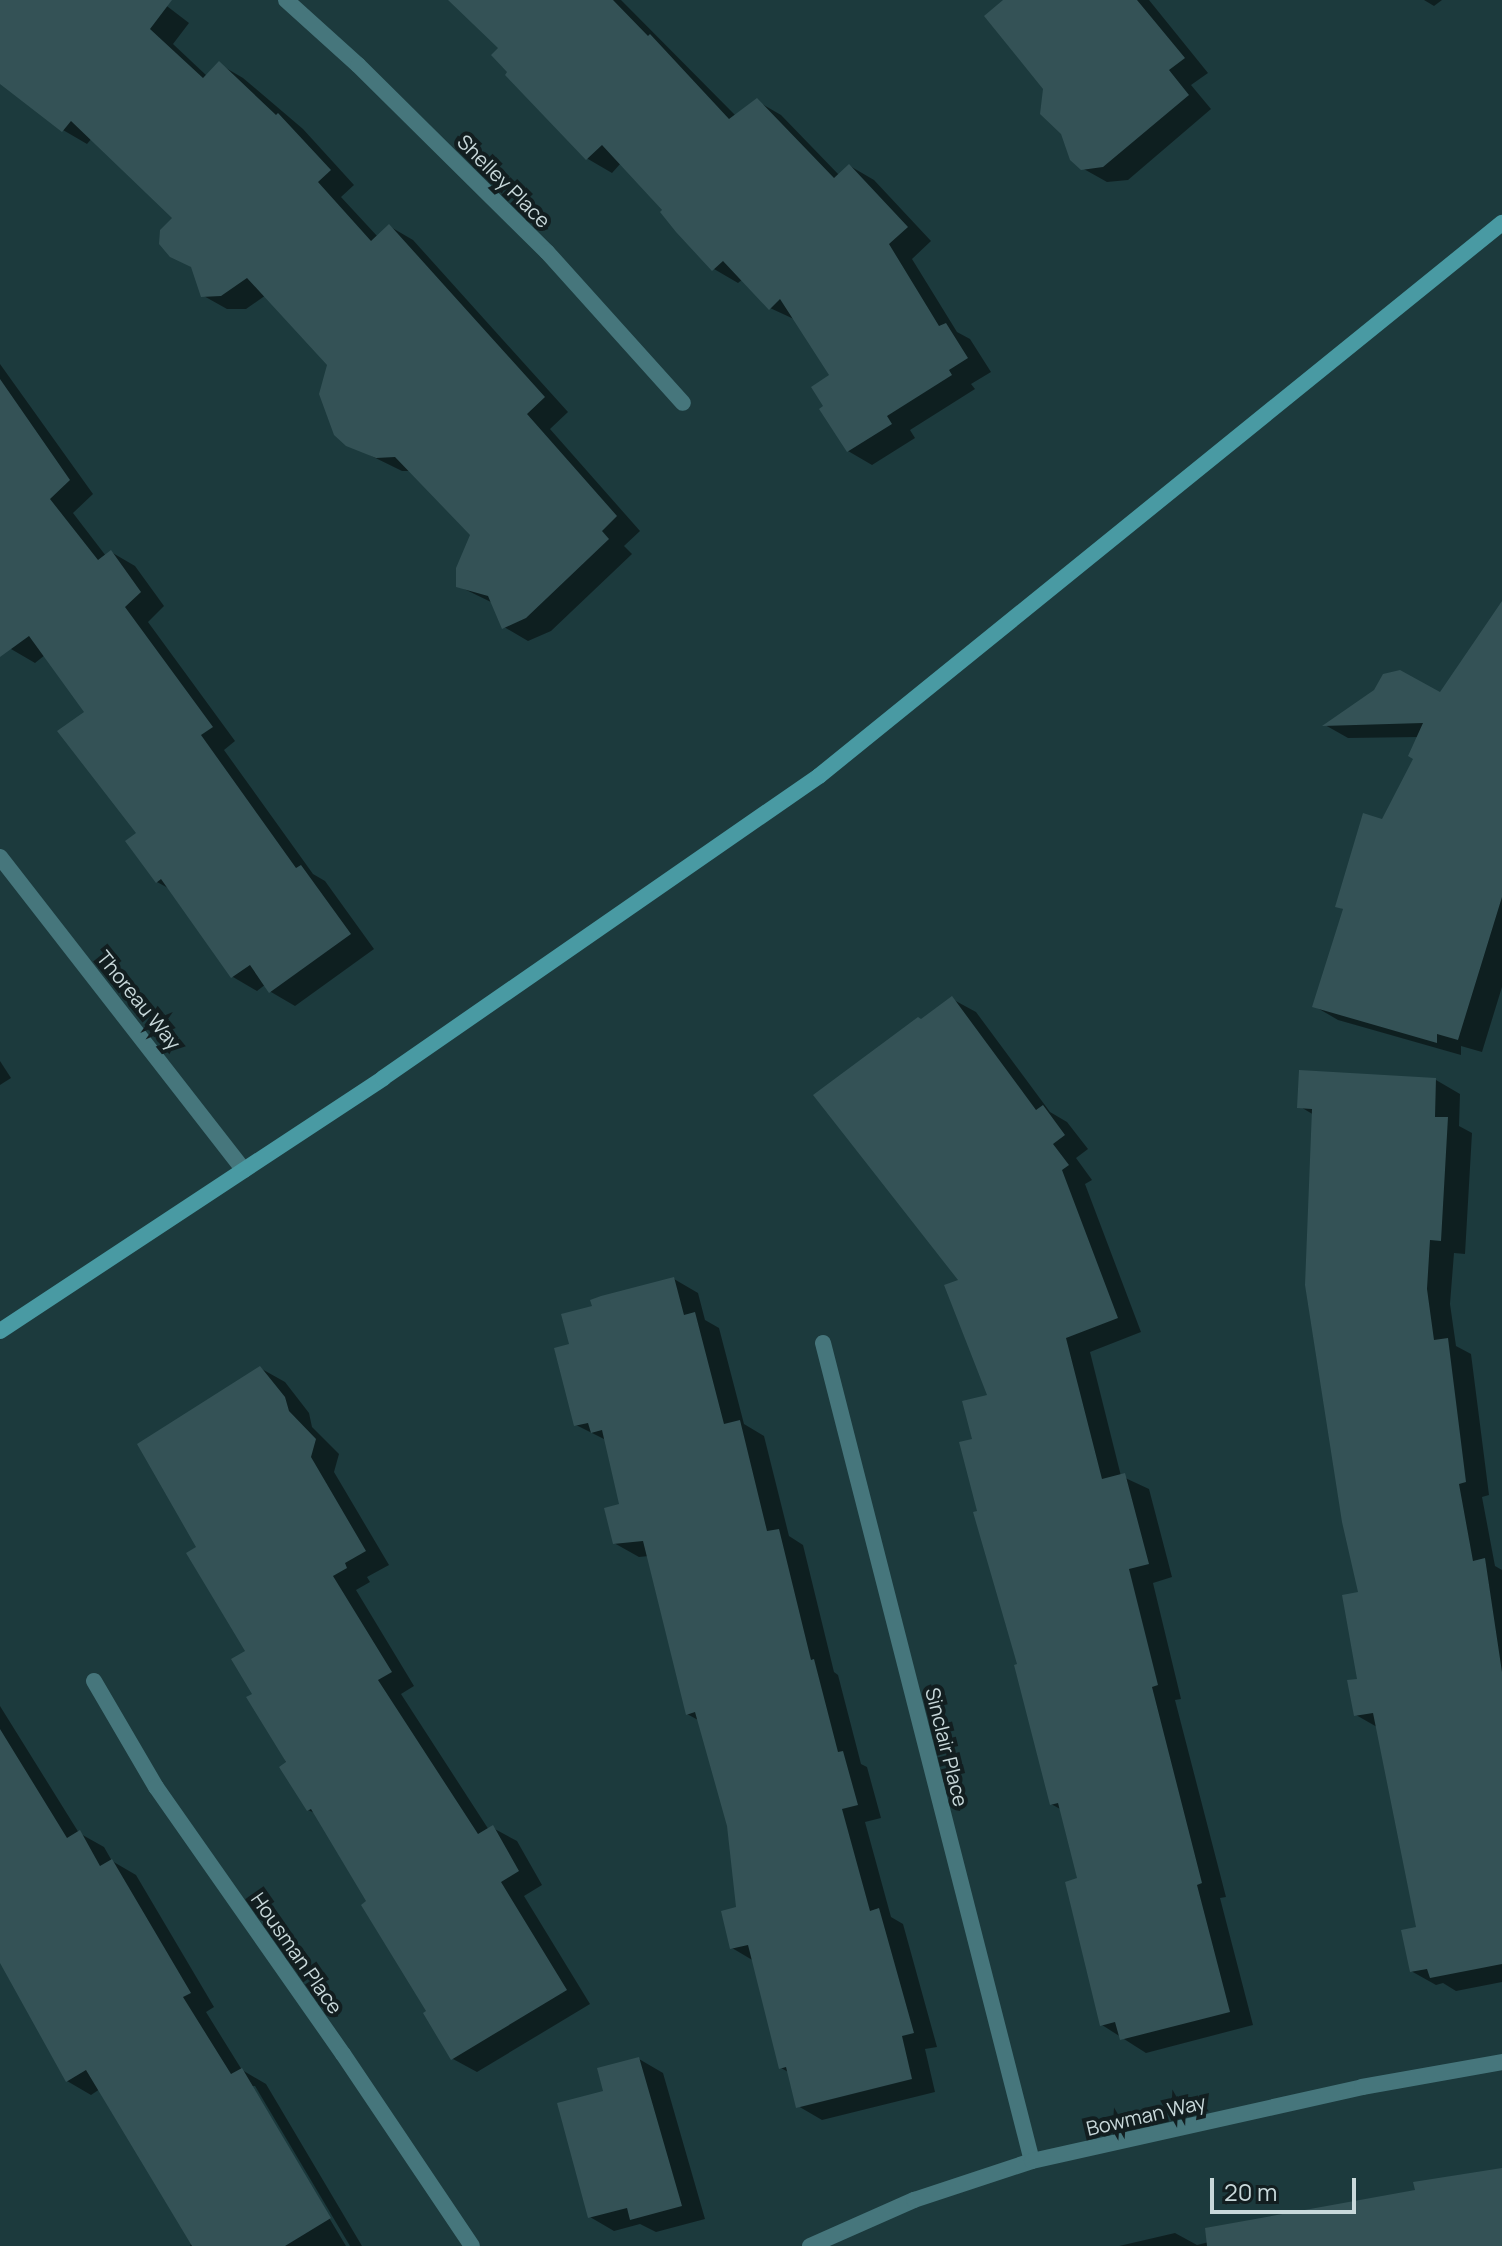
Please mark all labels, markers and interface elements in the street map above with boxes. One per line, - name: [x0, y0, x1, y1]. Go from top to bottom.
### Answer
- street label: Shelley Place: [453, 130, 555, 232]
- street label: Thoreau Way: [92, 946, 186, 1054]
- street label: Sinclair Place: [921, 1685, 973, 1809]
- street label: Housman Place: [246, 1888, 348, 2018]
- street label: Bowman Way: [1084, 2090, 1208, 2140]
- scale bar: [1214, 2162, 1360, 2212]
- text: 20 m: [1224, 2175, 1277, 2208]

